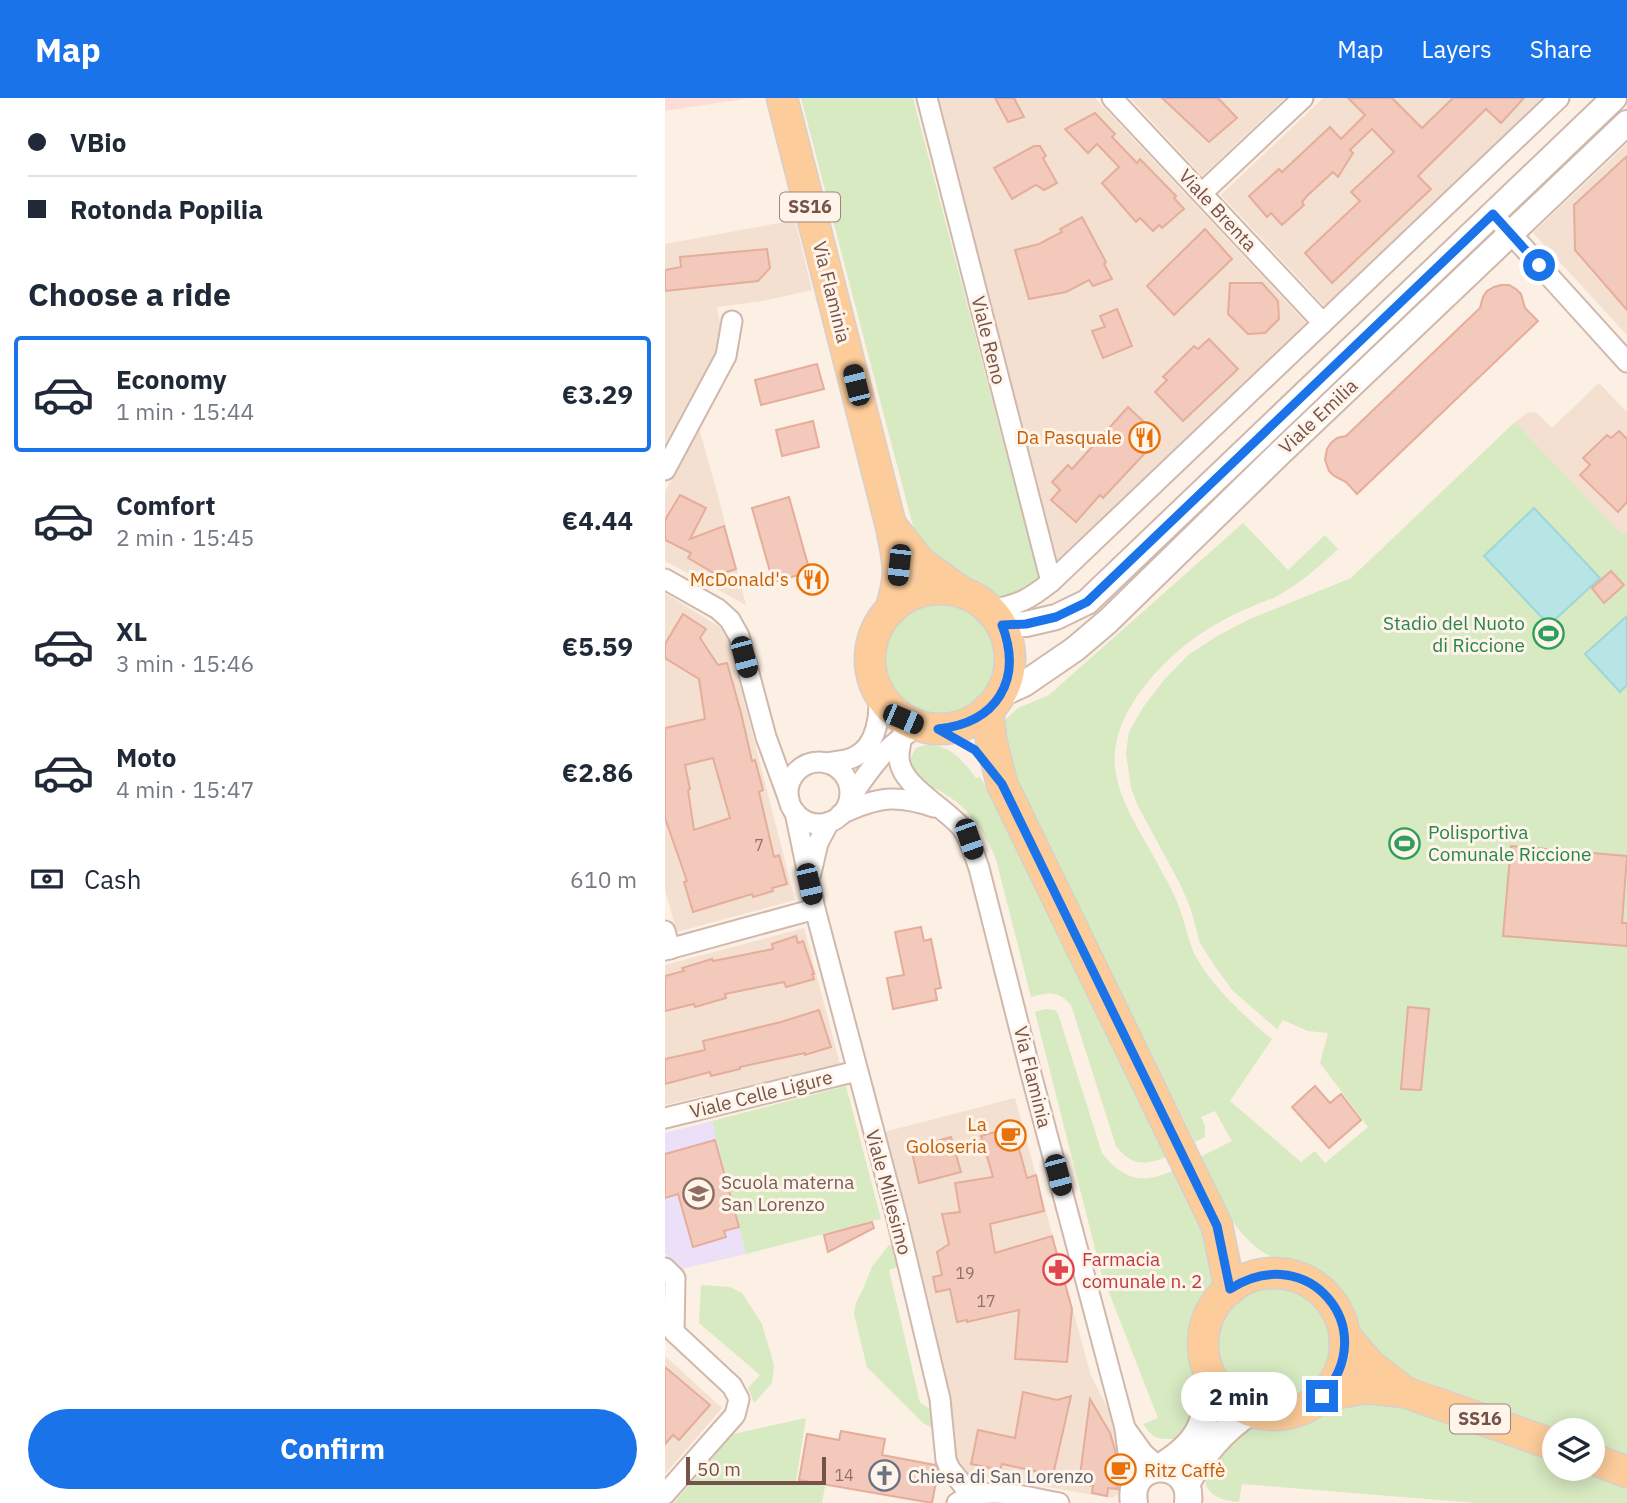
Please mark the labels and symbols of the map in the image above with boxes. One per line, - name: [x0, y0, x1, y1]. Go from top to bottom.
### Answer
- street label: Viale Brenta: [1174, 164, 1262, 256]
- road number: SS16: [780, 192, 840, 222]
- street label: Via Flaminia: [808, 239, 856, 345]
- route start: [1523, 249, 1555, 281]
- street label: Viale Reno: [966, 293, 1012, 387]
- car: [841, 362, 872, 408]
- street label: Viale Emilia: [1274, 373, 1362, 459]
- restaurant icon: Da Pasquale: [1128, 420, 1162, 454]
- place label: Da Pasquale: [1016, 425, 1122, 449]
- car: [887, 543, 912, 587]
- restaurant icon: McDonald's: [795, 562, 829, 596]
- place label: McDonald's: [690, 567, 789, 591]
- place label: Stadio del Nuoto di Riccione: [1383, 611, 1525, 657]
- sports icon: Stadio del Nuoto di Riccione: [1531, 617, 1565, 651]
- car: [729, 634, 760, 680]
- car: [880, 701, 927, 737]
- car: [953, 816, 986, 862]
- place label: Polisportiva Comunale Riccione: [1428, 820, 1591, 866]
- sports icon: Polisportiva Comunale Riccione: [1388, 826, 1422, 860]
- house number: 7: [754, 835, 764, 855]
- car: [795, 861, 824, 907]
- street label: Via Flaminia: [1009, 1024, 1057, 1130]
- street label: Viale Celle Ligure: [687, 1065, 835, 1123]
- place label: La Goloseria: [906, 1112, 987, 1158]
- cafe icon: La Goloseria: [993, 1118, 1027, 1152]
- street label: Viale Millesimo: [861, 1127, 917, 1257]
- car: [1043, 1152, 1074, 1198]
- place label: Scuola materna San Lorenzo: [721, 1170, 855, 1216]
- school or university icon: Scuola materna San Lorenzo: [681, 1176, 715, 1210]
- place label: Farmacia comunale n. 2: [1082, 1247, 1202, 1293]
- pharmacy icon: Farmacia comunale n. 2: [1042, 1253, 1076, 1287]
- house number: 19: [955, 1263, 975, 1283]
- house number: 17: [976, 1291, 996, 1311]
- callout: 2 min: [1182, 1372, 1297, 1420]
- route end: [1306, 1380, 1338, 1412]
- road number: SS16: [1450, 1404, 1510, 1434]
- cafe icon: Ritz Caffè: [1104, 1453, 1138, 1487]
- scale bar: [686, 1454, 826, 1486]
- place label: Ritz Caffè: [1144, 1458, 1226, 1482]
- church icon: Chiesa di San Lorenzo: [868, 1459, 902, 1493]
- place label: Chiesa di San Lorenzo: [908, 1464, 1094, 1488]
- house number: 14: [834, 1465, 854, 1485]

